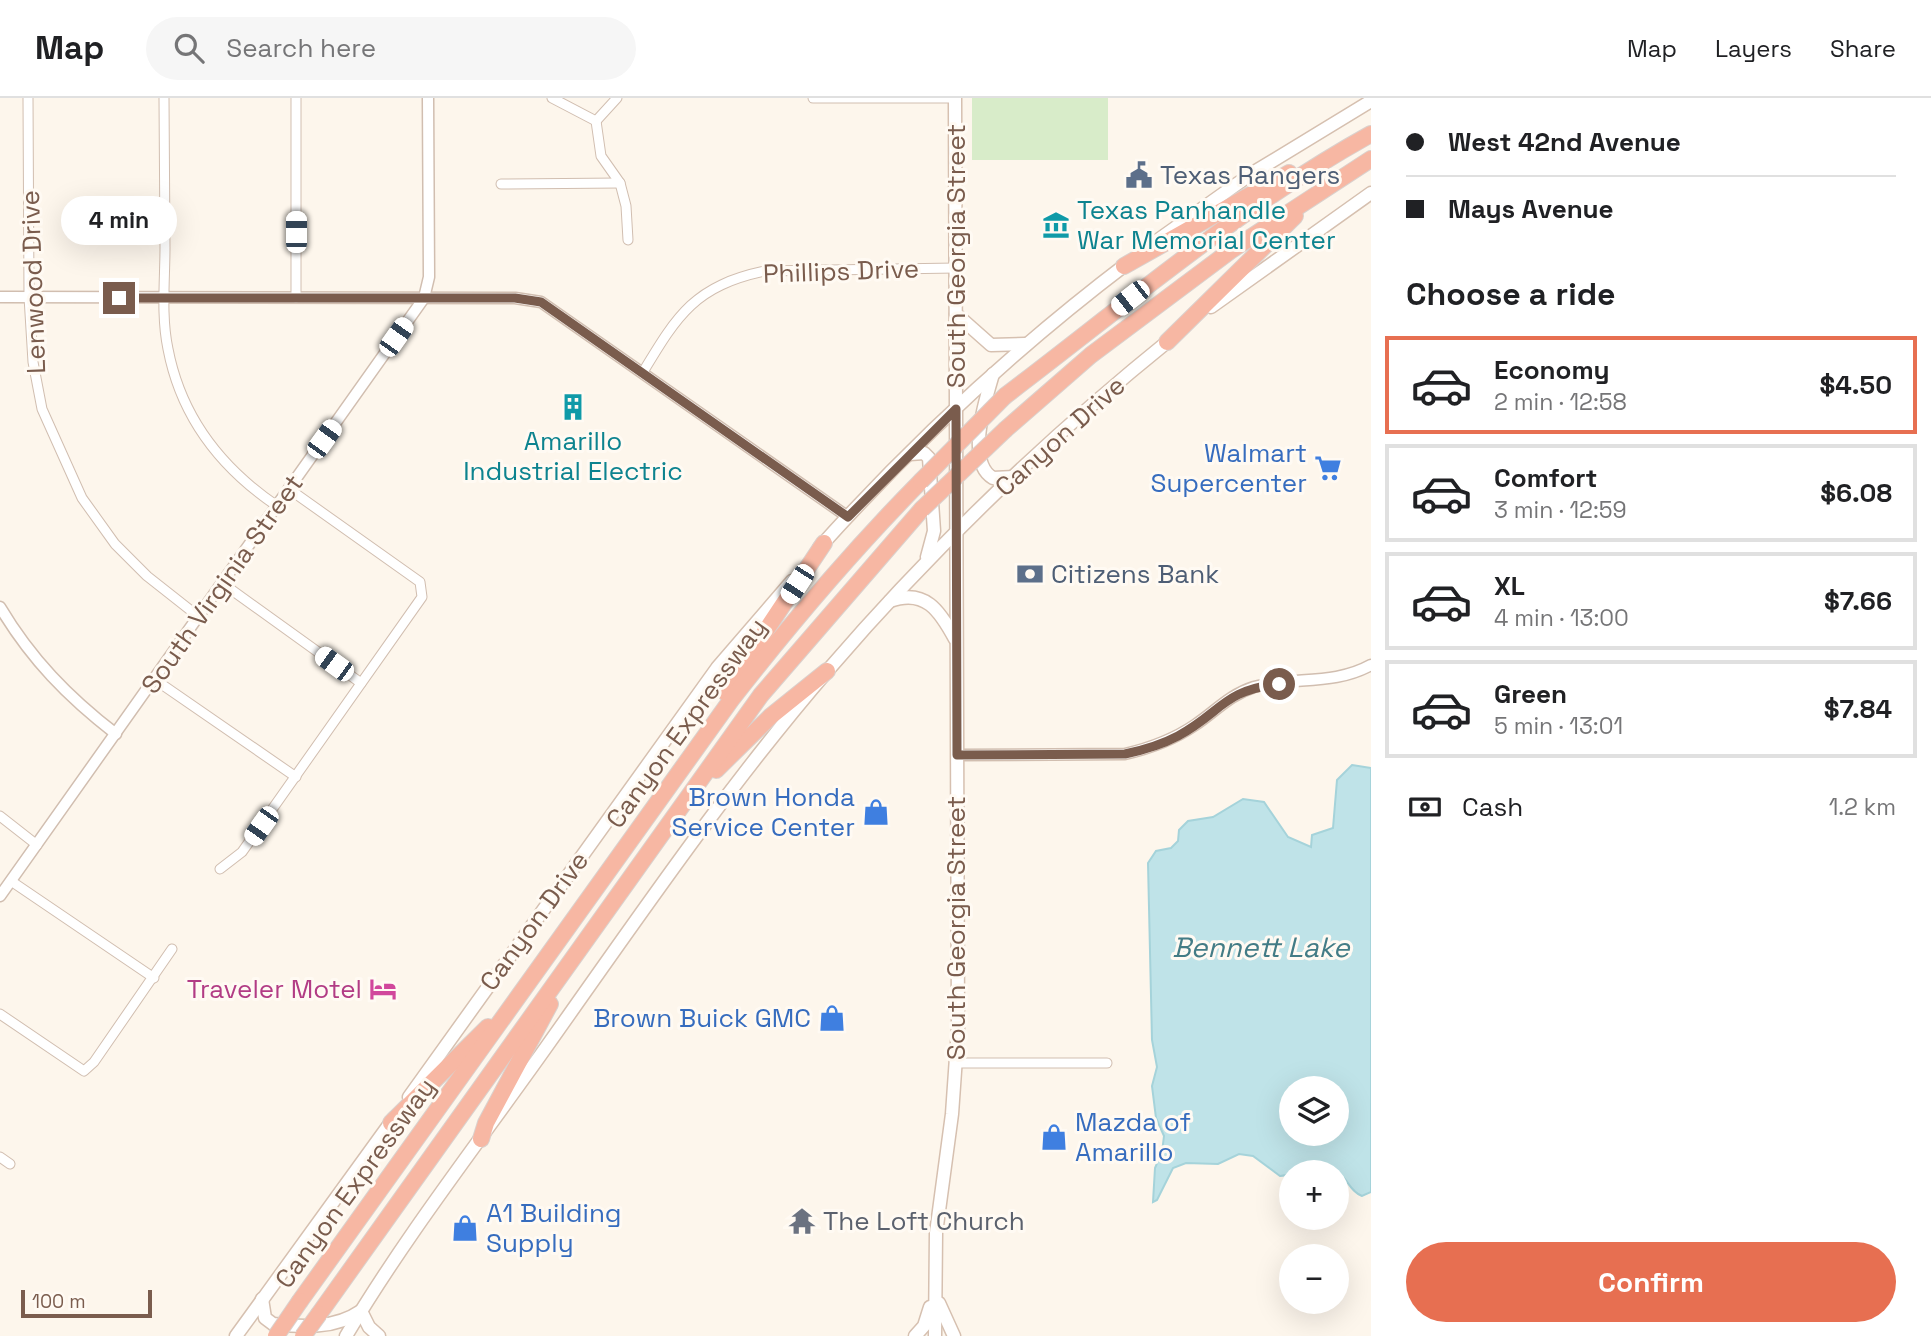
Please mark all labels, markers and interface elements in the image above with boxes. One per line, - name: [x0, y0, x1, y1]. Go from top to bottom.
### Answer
- search box: [146, 17, 636, 80]
- text: Map: [35, 27, 104, 69]
- icon: search: [170, 29, 208, 67]
- text: Search here: [226, 31, 376, 65]
- text: Map: [1627, 33, 1677, 64]
- text: Layers: [1715, 33, 1792, 64]
- text: Share: [1830, 33, 1896, 64]
- street label: South Georgia Street: [939, 124, 973, 388]
- text: West 42nd Avenue: [1448, 125, 1681, 159]
- place label: Texas Rangers: [1160, 158, 1340, 192]
- public building icon: Texas Rangers: [1124, 160, 1154, 190]
- street label: Lenwood Drive: [13, 190, 53, 374]
- text: Mays Avenue: [1448, 192, 1613, 226]
- place label: Texas Panhandle War Memorial Center: [1077, 193, 1336, 257]
- callout: 4 min: [61, 197, 177, 246]
- text: 4 min: [89, 205, 149, 235]
- museum icon: Texas Panhandle War Memorial Center: [1041, 210, 1071, 240]
- car: [286, 211, 307, 253]
- street label: Phillips Drive: [762, 251, 920, 291]
- text: Choose a ride: [1406, 274, 1616, 314]
- car: [1107, 277, 1154, 319]
- route end: [103, 282, 135, 314]
- car: [376, 314, 417, 360]
- text: Economy: [1494, 353, 1610, 387]
- icon: car: [1410, 354, 1473, 417]
- street label: Canyon Drive: [988, 368, 1132, 504]
- text: $4.50: [1820, 368, 1892, 402]
- text: 2 min · 12:58: [1494, 387, 1627, 417]
- building icon: Amarillo Industrial Electric: [558, 392, 588, 422]
- car: [304, 416, 345, 462]
- place label: Amarillo Industrial Electric: [463, 424, 683, 488]
- place label: Walmart Supercenter: [1150, 436, 1307, 500]
- supermarket icon: Walmart Supercenter: [1313, 453, 1343, 483]
- text: Comfort: [1494, 461, 1597, 495]
- icon: car: [1410, 462, 1473, 525]
- street label: South Virginia Street: [133, 468, 311, 700]
- text: $6.08: [1820, 476, 1892, 510]
- text: 3 min · 12:59: [1494, 495, 1627, 525]
- place label: Citizens Bank: [1051, 557, 1219, 591]
- bank icon: Citizens Bank: [1015, 559, 1045, 589]
- car: [777, 561, 818, 607]
- text: XL: [1494, 569, 1525, 603]
- icon: car: [1410, 570, 1473, 633]
- text: $7.66: [1824, 584, 1892, 618]
- text: 4 min · 13:00: [1494, 603, 1629, 633]
- street label: Canyon Expressway: [598, 611, 774, 835]
- car: [311, 643, 358, 685]
- route start: [1263, 668, 1295, 700]
- text: Green: [1494, 677, 1567, 711]
- icon: car: [1410, 678, 1473, 741]
- text: $7.84: [1824, 692, 1892, 726]
- text: 5 min · 13:01: [1494, 711, 1623, 741]
- place label: Brown Honda Service Center: [672, 780, 855, 844]
- icon: cash: [1406, 788, 1444, 826]
- text: Cash: [1462, 790, 1523, 824]
- text: 1.2 km: [1829, 792, 1896, 822]
- street label: South Georgia Street: [939, 796, 973, 1060]
- shop icon: Brown Honda Service Center: [861, 797, 891, 827]
- car: [241, 803, 282, 849]
- street label: Canyon Drive: [472, 845, 596, 997]
- water label: Bennett Lake: [1172, 929, 1351, 965]
- place label: Traveler Motel: [187, 972, 362, 1006]
- hotel icon: Traveler Motel: [368, 974, 398, 1004]
- place label: Brown Buick GMC: [593, 1001, 811, 1035]
- shop icon: Brown Buick GMC: [817, 1003, 847, 1033]
- street label: Canyon Expressway: [267, 1071, 443, 1295]
- map controls: [1279, 1076, 1349, 1314]
- button: layers: [1279, 1076, 1349, 1146]
- place label: Mazda of Amarillo: [1075, 1105, 1191, 1169]
- shop icon: Mazda of Amarillo: [1039, 1122, 1069, 1152]
- button: +: [1279, 1160, 1349, 1230]
- place label: A1 Building Supply: [486, 1196, 622, 1260]
- place label: The Loft Church: [823, 1204, 1025, 1238]
- temple icon: The Loft Church: [787, 1206, 817, 1236]
- shop icon: A1 Building Supply: [450, 1213, 480, 1243]
- button: Confirm: [1406, 1242, 1896, 1322]
- button: −: [1279, 1244, 1349, 1314]
- scale bar: [21, 1287, 152, 1319]
- text: 100 m: [32, 1289, 86, 1314]

